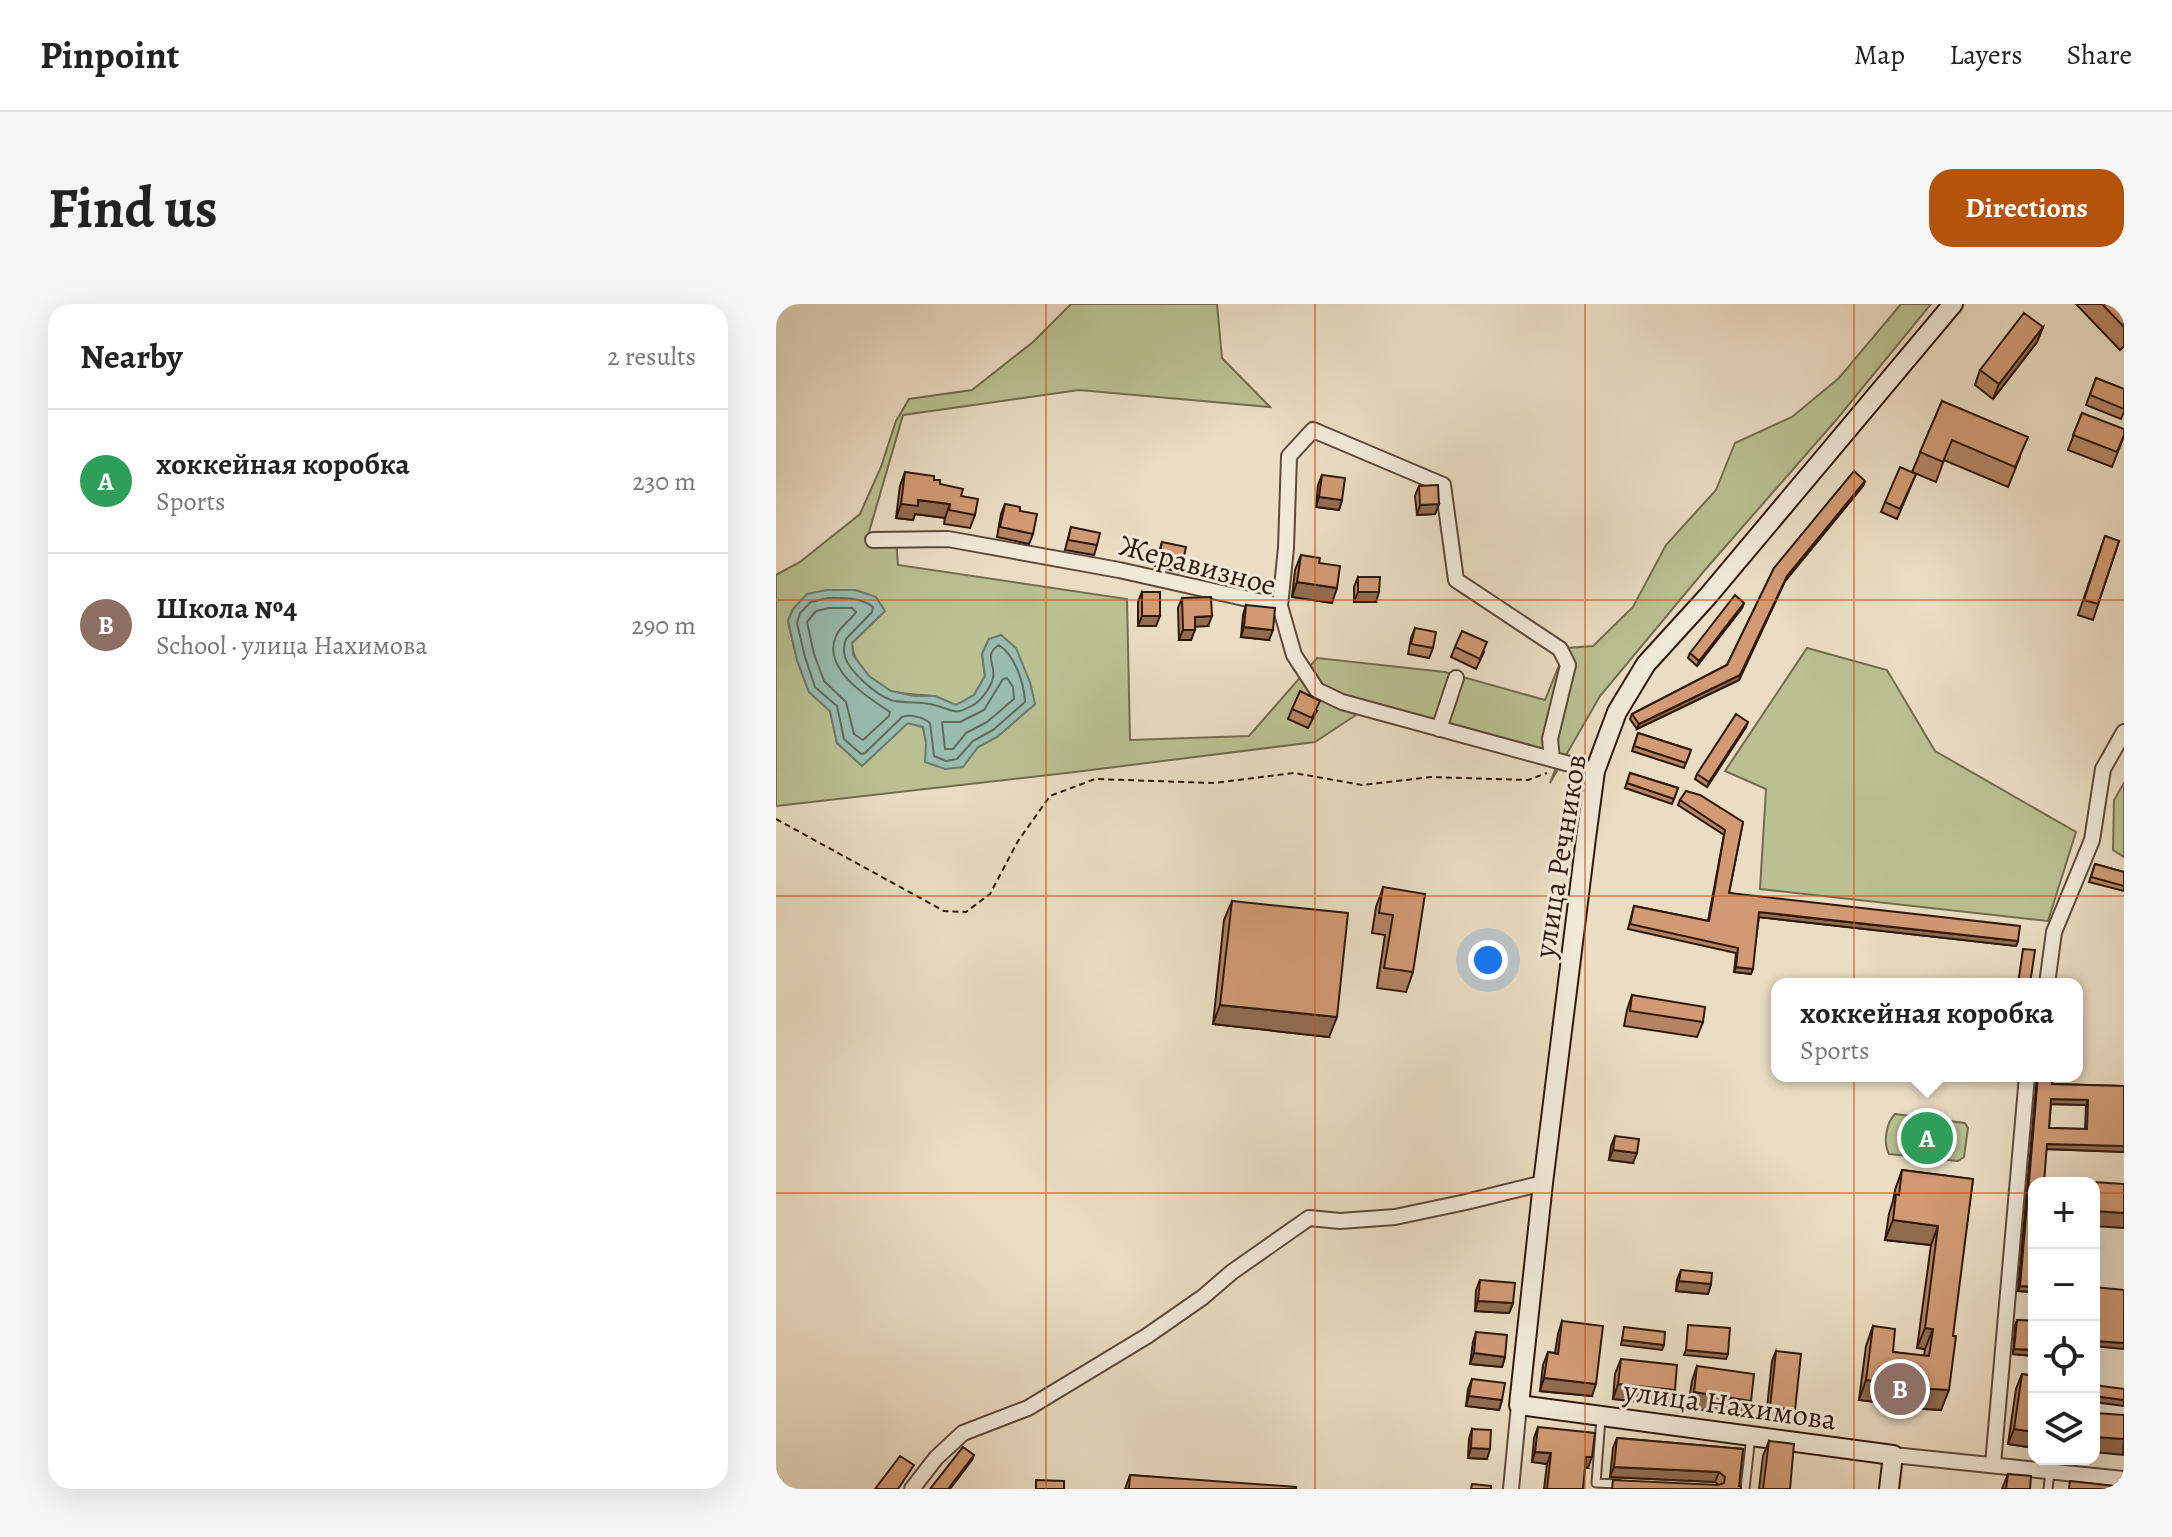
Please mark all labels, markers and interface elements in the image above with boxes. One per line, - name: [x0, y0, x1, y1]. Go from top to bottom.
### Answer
- text: Pinpoint: [40, 29, 179, 81]
- text: Map: [1854, 36, 1905, 74]
- text: Layers: [1949, 36, 2022, 74]
- text: Share: [2066, 36, 2132, 74]
- button: Directions: [1929, 169, 2124, 247]
- text: Find us: [48, 170, 218, 246]
- text: Nearby: [80, 333, 183, 380]
- text: 2 results: [607, 339, 696, 374]
- text: хоккейная коробка: [156, 444, 410, 484]
- text: A: [98, 464, 114, 499]
- text: 230 m: [632, 464, 696, 499]
- text: Sports: [156, 484, 225, 519]
- street label: Жеравизное: [1115, 525, 1281, 605]
- text: Школа №4: [156, 588, 297, 628]
- text: B: [98, 608, 114, 643]
- text: 290 m: [631, 608, 696, 643]
- text: School · улица Нахимова: [156, 628, 427, 663]
- street label: улица Речников: [1524, 752, 1596, 961]
- your location: [1468, 940, 1508, 980]
- popup: [1771, 978, 2083, 1082]
- text: хоккейная коробка: [1800, 993, 2054, 1033]
- text: Sports: [1800, 1033, 1870, 1068]
- pin: A: [1901, 1108, 1953, 1168]
- map controls: [2028, 1177, 2100, 1465]
- button: +: [2028, 1177, 2100, 1249]
- button: −: [2028, 1249, 2100, 1321]
- button: locate: [2028, 1321, 2100, 1393]
- pin: B: [1874, 1359, 1926, 1419]
- street label: улица Нахимова: [1620, 1370, 1839, 1440]
- button: layers: [2028, 1393, 2100, 1465]

